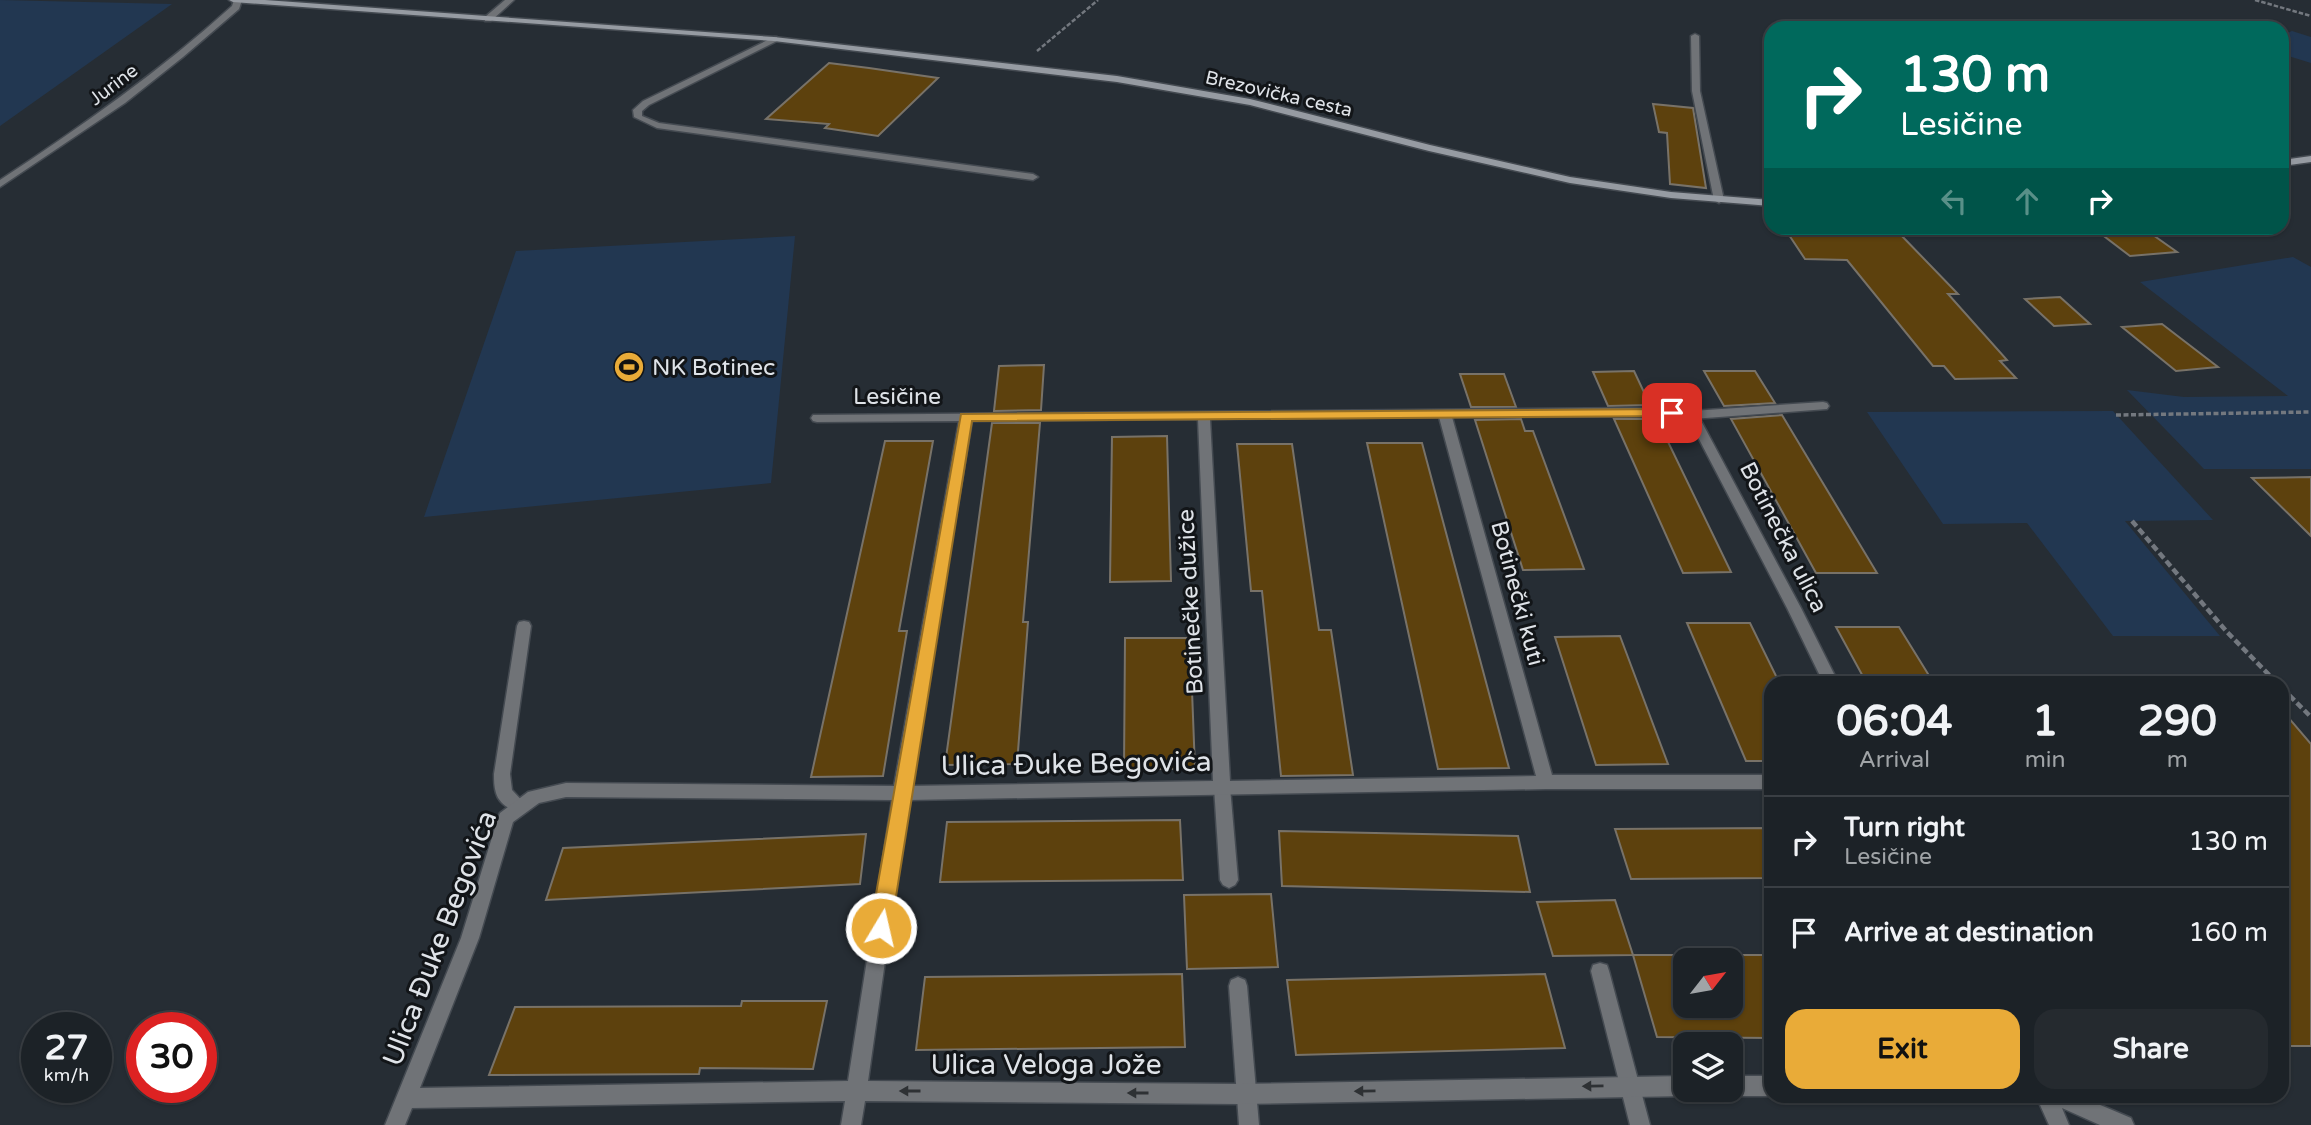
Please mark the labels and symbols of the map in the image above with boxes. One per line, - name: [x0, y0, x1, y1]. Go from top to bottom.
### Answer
- street label: Jurine: [85, 60, 142, 110]
- street label: Brezovička cesta: [1203, 66, 1354, 122]
- sports icon: NK Botinec: [612, 350, 646, 384]
- place label: NK Botinec: [652, 354, 775, 382]
- street label: Lesičine: [853, 383, 941, 411]
- pin: [1642, 383, 1702, 443]
- street label: Botinečka ulica: [1733, 457, 1833, 617]
- street label: Botinečke dužice: [1172, 508, 1210, 695]
- street label: Botinečki kuti: [1484, 518, 1550, 669]
- street label: Ulica Đuke Begovića: [940, 745, 1212, 783]
- street label: Ulica Đuke Begovića: [376, 806, 504, 1071]
- position arrow: [844, 891, 918, 965]
- north arrow: [1673, 948, 1743, 1018]
- speed limit sign: 30: [126, 1012, 217, 1103]
- street label: Ulica Veloga Jože: [930, 1048, 1162, 1082]
- one-way arrow: [1581, 1080, 1603, 1092]
- one-way arrow: [899, 1085, 921, 1097]
- one-way arrow: [1354, 1085, 1376, 1096]
- one-way arrow: [1126, 1087, 1148, 1099]

